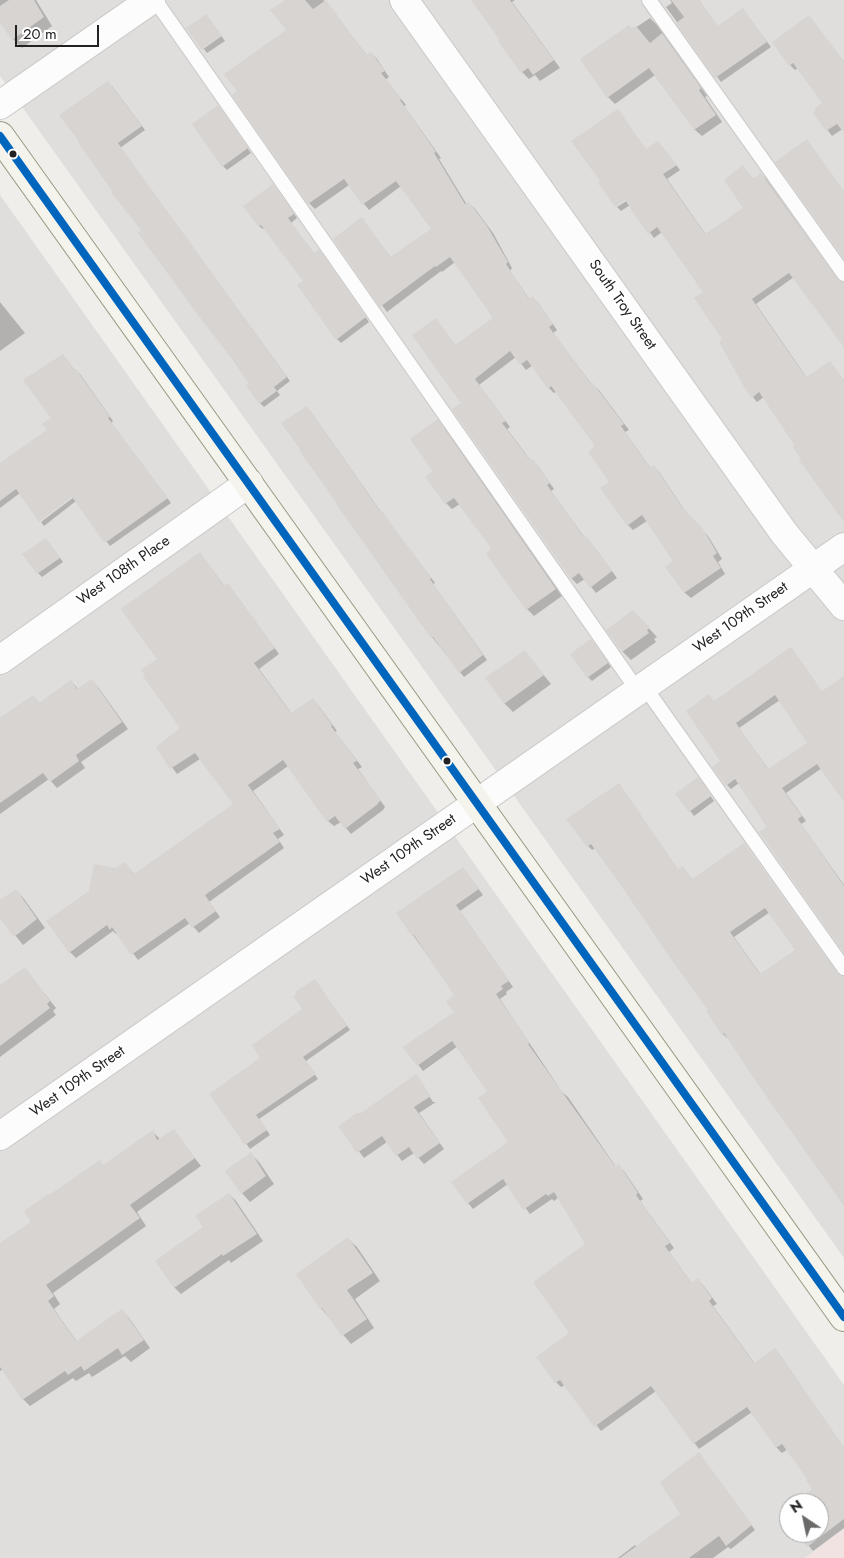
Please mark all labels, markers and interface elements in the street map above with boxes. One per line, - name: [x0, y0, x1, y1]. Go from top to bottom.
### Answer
- scale bar: [18, 15, 101, 47]
- text: 20 m: [23, 23, 57, 45]
- unlabelled marker: [8, 149, 18, 159]
- street label: South Troy Street: [584, 257, 660, 353]
- street label: West 108th Place: [74, 532, 174, 610]
- street label: West 109th Street: [690, 579, 792, 657]
- unlabelled marker: [442, 756, 452, 766]
- street label: West 109th Street: [358, 811, 460, 889]
- street label: West 109th Street: [27, 1043, 129, 1121]
- north arrow: [779, 1493, 829, 1543]
- text: N: [786, 1495, 806, 1518]

